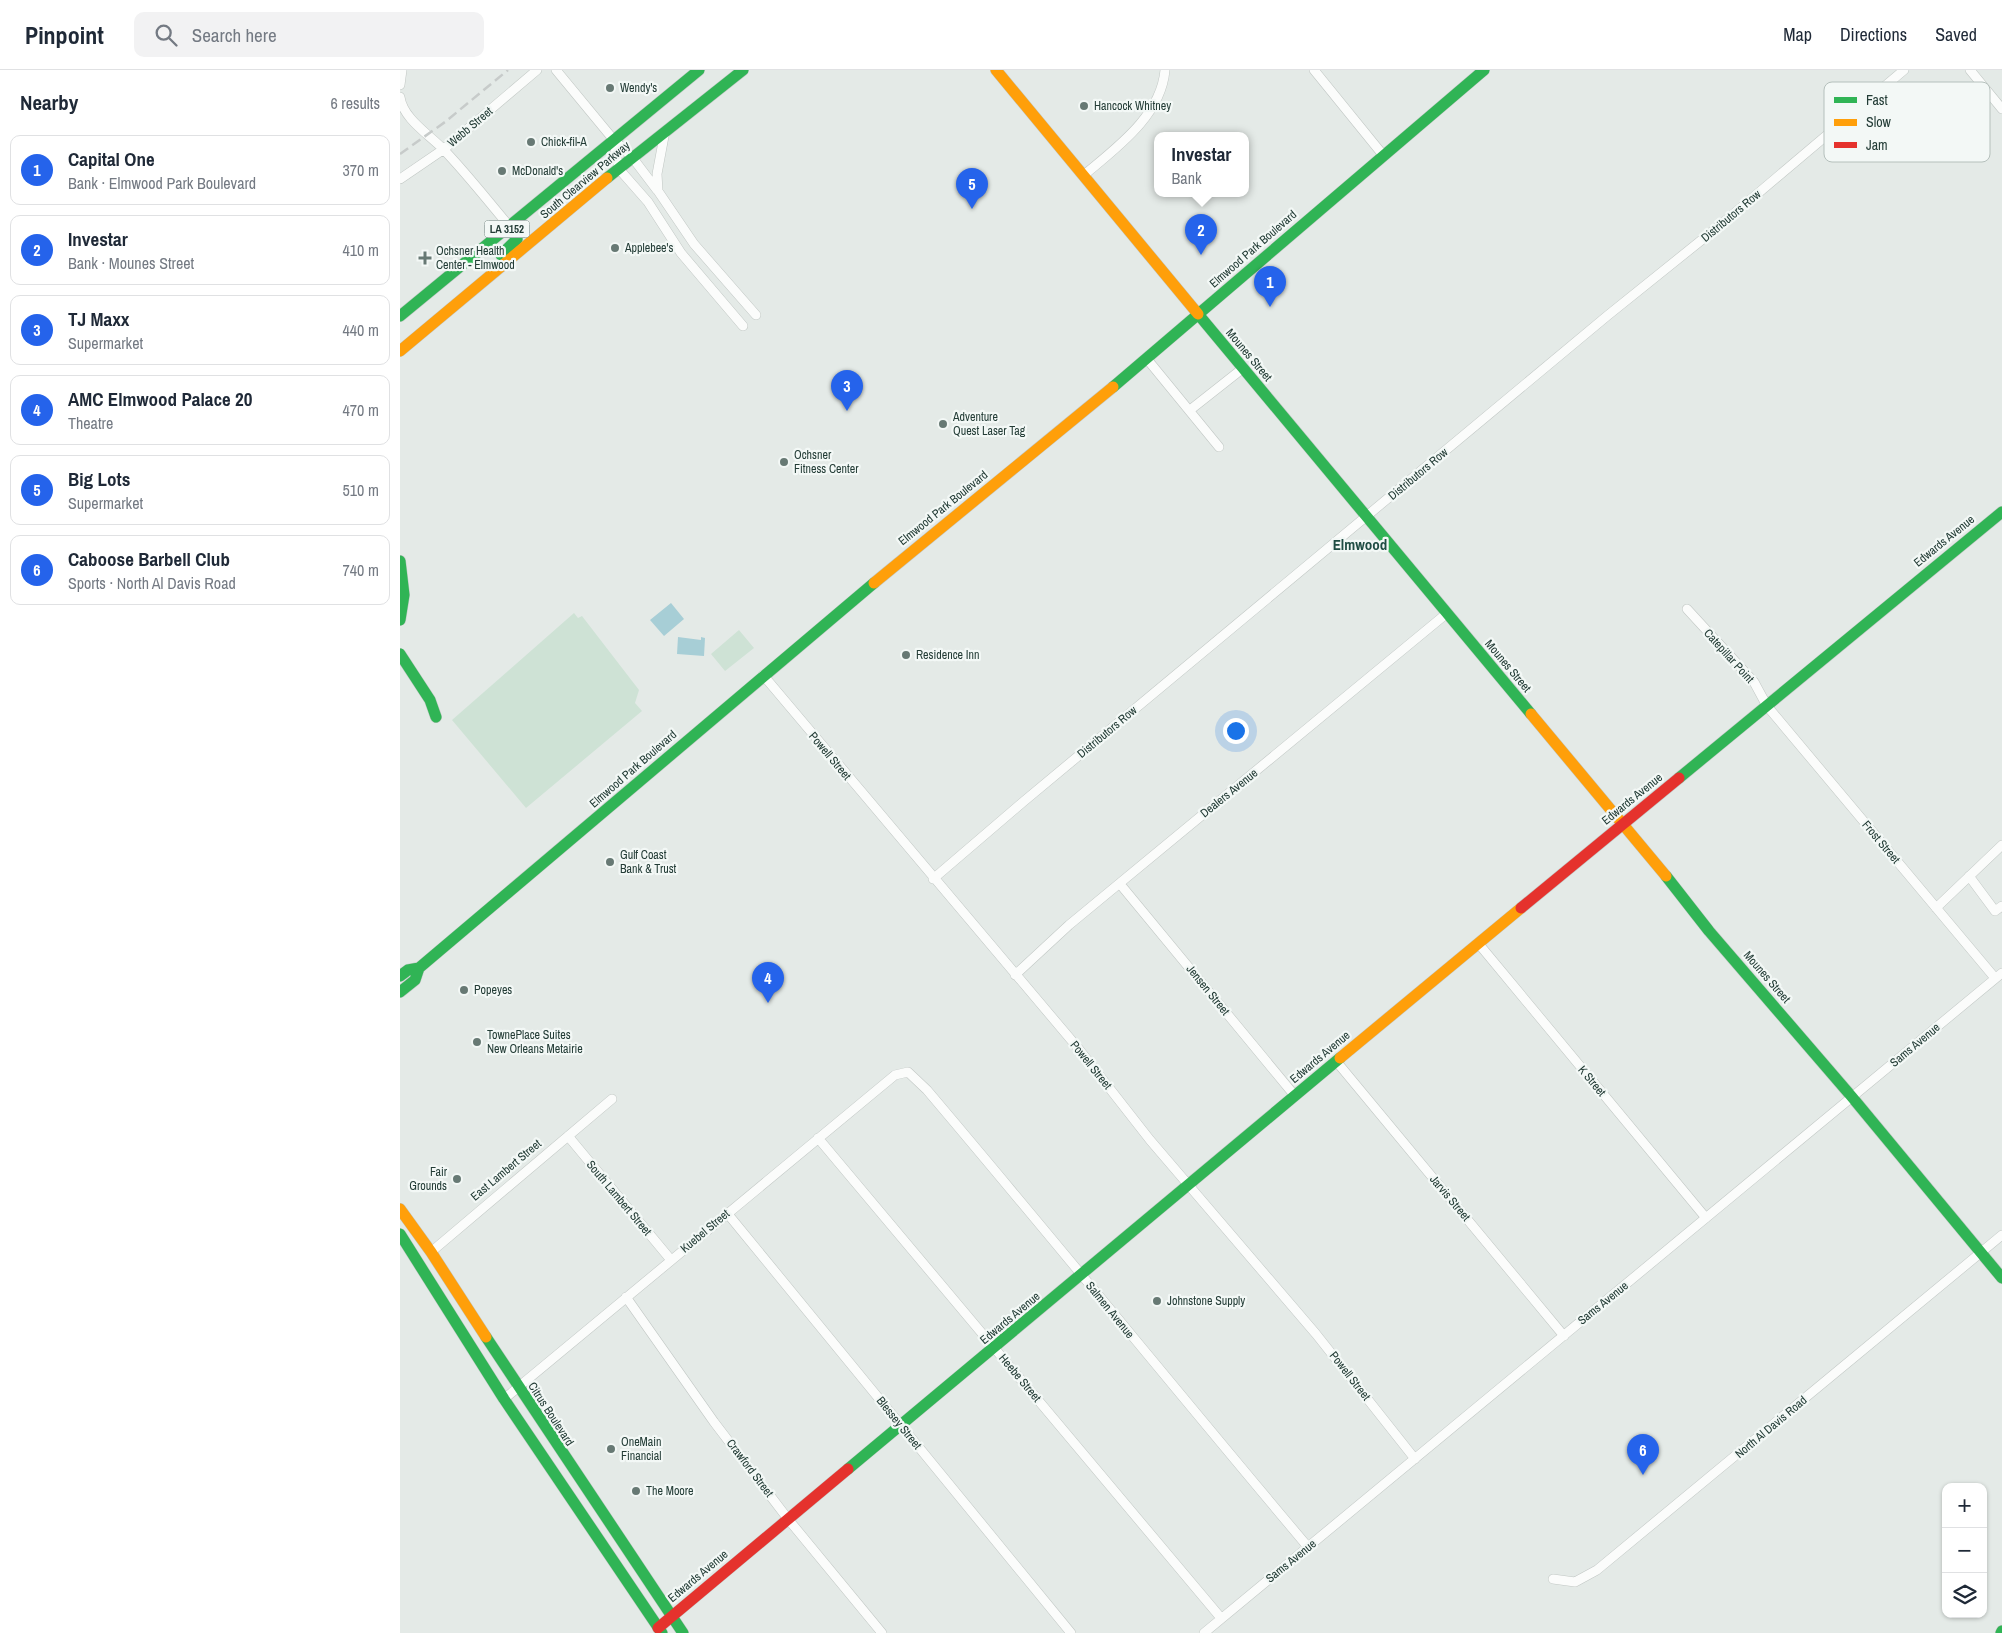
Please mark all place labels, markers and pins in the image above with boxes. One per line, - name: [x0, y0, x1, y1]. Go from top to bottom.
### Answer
- place label: Wendy's: [620, 80, 657, 96]
- marker: Wendy's: [604, 82, 616, 94]
- place label: Hancock Whitney: [1094, 98, 1171, 114]
- marker: Hancock Whitney: [1078, 100, 1090, 112]
- place label: Chick-fil-A: [541, 134, 587, 150]
- marker: Chick-fil-A: [525, 136, 537, 148]
- place label: McDonald's: [512, 163, 563, 179]
- marker: McDonald's: [496, 165, 508, 177]
- pin: 5: [956, 168, 988, 209]
- pin: 2: [1185, 214, 1217, 255]
- place label: Applebee's: [624, 240, 673, 256]
- marker: Applebee's: [609, 242, 621, 254]
- place label: Ochsner Health Center - Elmwood: [436, 243, 515, 273]
- marker: Ochsner Health Center - Elmwood: [418, 251, 432, 265]
- pin: 1: [1254, 266, 1286, 307]
- pin: 3: [831, 370, 863, 411]
- place label: Adventure Quest Laser Tag: [952, 409, 1026, 439]
- marker: Adventure Quest Laser Tag: [937, 418, 949, 430]
- place label: Ochsner Fitness Center: [794, 447, 859, 477]
- marker: Ochsner Fitness Center: [778, 456, 790, 468]
- place label: Residence Inn: [916, 647, 979, 663]
- marker: Residence Inn: [900, 649, 912, 661]
- place label: Gulf Coast Bank & Trust: [620, 847, 677, 877]
- marker: Gulf Coast Bank & Trust: [604, 856, 616, 868]
- pin: 4: [752, 962, 784, 1003]
- place label: Popeyes: [474, 982, 512, 998]
- marker: Popeyes: [458, 984, 470, 996]
- place label: TownePlace Suites New Orleans Metairie: [487, 1027, 583, 1057]
- marker: TownePlace Suites New Orleans Metairie: [471, 1036, 483, 1048]
- place label: Fair Grounds: [409, 1164, 448, 1194]
- marker: Fair Grounds: [451, 1173, 463, 1185]
- place label: Johnstone Supply: [1167, 1293, 1245, 1309]
- marker: Johnstone Supply: [1151, 1295, 1163, 1307]
- place label: OneMain Financial: [621, 1434, 661, 1464]
- pin: 6: [1627, 1434, 1659, 1475]
- marker: OneMain Financial: [605, 1443, 617, 1455]
- place label: The Moore: [646, 1483, 694, 1499]
- marker: The Moore: [630, 1485, 642, 1497]

